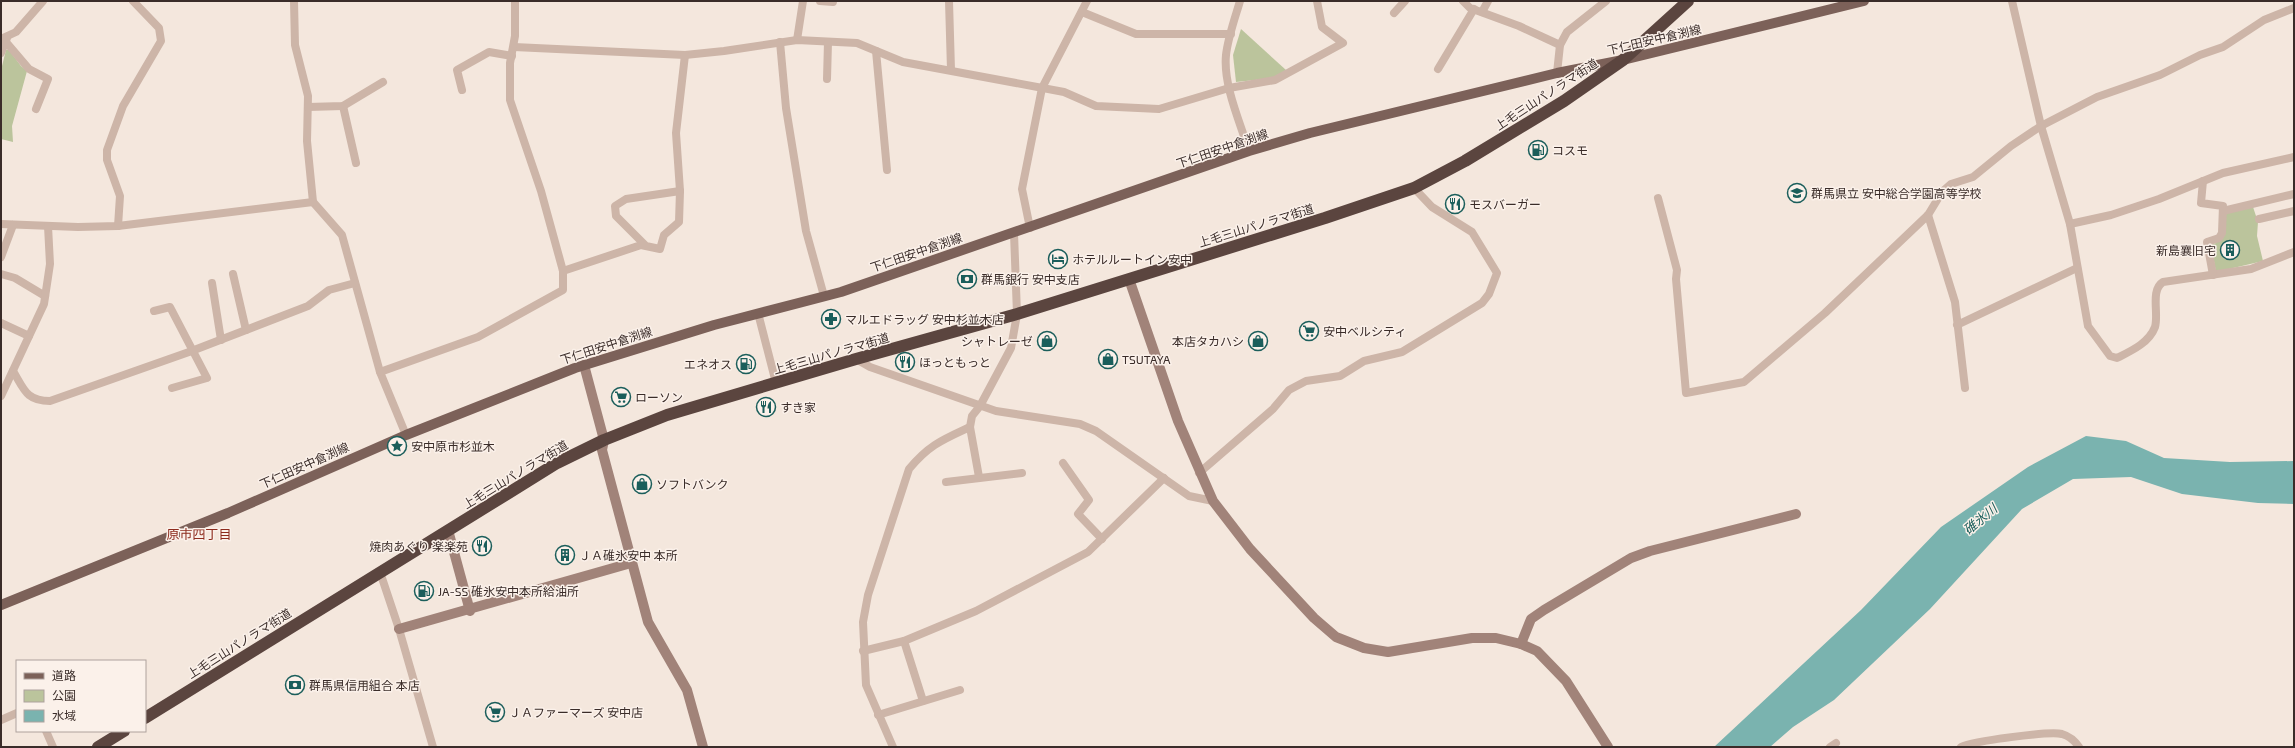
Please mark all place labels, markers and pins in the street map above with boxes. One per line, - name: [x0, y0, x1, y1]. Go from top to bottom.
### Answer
- fuel station icon: コスモ: [1527, 139, 1549, 161]
- place label: コスモ: [1552, 143, 1588, 157]
- school or university icon: 群馬県立 安中総合学園高等学校: [1786, 182, 1808, 204]
- place label: 群馬県立 安中総合学園高等学校: [1811, 186, 1982, 200]
- restaurant icon: モスバーガー: [1444, 193, 1466, 215]
- place label: モスバーガー: [1469, 197, 1541, 211]
- building icon: 新島襄旧宅: [2219, 239, 2241, 261]
- place label: 新島襄旧宅: [2156, 243, 2216, 257]
- hotel icon: ホテルルートイン安中: [1047, 248, 1069, 270]
- place label: ホテルルートイン安中: [1072, 252, 1192, 266]
- bank icon: 群馬銀行 安中支店: [956, 268, 978, 290]
- place label: 群馬銀行 安中支店: [981, 272, 1080, 286]
- pharmacy icon: マルエドラッグ 安中杉並木店: [820, 308, 842, 330]
- place label: マルエドラッグ 安中杉並木店: [845, 312, 1004, 326]
- supermarket icon: 安中ベルシティ: [1298, 320, 1320, 342]
- place label: 安中ベルシティ: [1323, 324, 1406, 338]
- shop icon: シャトレーゼ: [1036, 330, 1058, 352]
- shop icon: 本店タカハシ: [1247, 330, 1269, 352]
- place label: シャトレーゼ: [961, 334, 1033, 348]
- place label: 本店タカハシ: [1172, 334, 1244, 348]
- shop icon: TSUTAYA: [1097, 348, 1119, 370]
- restaurant icon: ほっともっと: [894, 351, 916, 373]
- place label: TSUTAYA: [1122, 352, 1171, 366]
- fuel station icon: エネオス: [735, 353, 757, 375]
- place label: ほっともっと: [919, 355, 991, 369]
- place label: エネオス: [684, 357, 732, 371]
- supermarket icon: ローソン: [610, 386, 632, 408]
- place label: ローソン: [635, 390, 683, 404]
- restaurant icon: すき家: [755, 396, 777, 418]
- place label: すき家: [780, 400, 816, 414]
- place icon: 安中原市杉並木: [386, 435, 408, 457]
- place label: 安中原市杉並木: [411, 439, 495, 453]
- shop icon: ソフトバンク: [631, 473, 653, 495]
- place label: ソフトバンク: [656, 477, 729, 491]
- restaurant icon: 焼肉あぐり 楽楽苑: [471, 535, 493, 557]
- place label: 焼肉あぐり 楽楽苑: [369, 539, 468, 553]
- building icon: ＪＡ碓氷安中 本所: [554, 544, 576, 566]
- place label: ＪＡ碓氷安中 本所: [579, 548, 678, 562]
- fuel station icon: JA-SS 碓氷安中本所給油所: [413, 580, 435, 602]
- place label: JA-SS 碓氷安中本所給油所: [438, 584, 579, 598]
- bank icon: 群馬県信用組合 本店: [284, 674, 306, 696]
- place label: 群馬県信用組合 本店: [309, 678, 420, 692]
- supermarket icon: ＪＡファーマーズ 安中店: [484, 701, 506, 723]
- place label: ＪＡファーマーズ 安中店: [509, 705, 643, 719]

